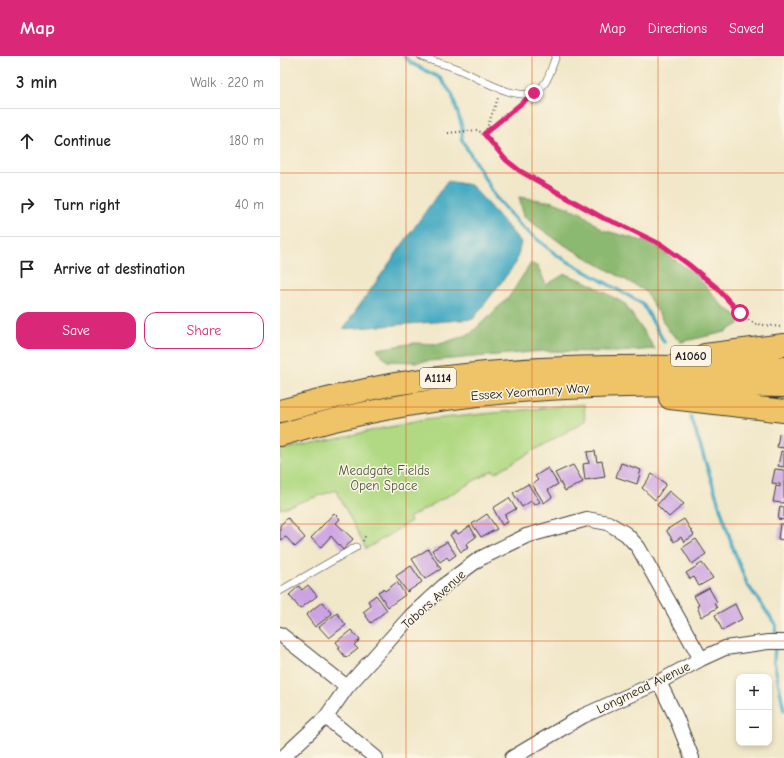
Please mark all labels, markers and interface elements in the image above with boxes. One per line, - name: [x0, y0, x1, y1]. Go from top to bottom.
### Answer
- text: Map: [20, 17, 55, 39]
- text: Map: [599, 20, 626, 37]
- text: Directions: [648, 20, 707, 37]
- text: Saved: [729, 20, 764, 37]
- text: 3 min: [16, 73, 57, 92]
- text: Walk · 220 m: [190, 75, 264, 90]
- route end: [525, 84, 543, 102]
- icon: ahead: [16, 130, 38, 152]
- text: Continue: [54, 132, 111, 150]
- text: 180 m: [229, 133, 264, 148]
- icon: right: [16, 194, 38, 216]
- text: Turn right: [54, 196, 120, 214]
- text: 40 m: [235, 197, 264, 212]
- icon: arrive: [16, 258, 38, 280]
- text: Arrive at destination: [54, 260, 185, 278]
- route start: [731, 304, 749, 322]
- button: Save: [16, 312, 136, 349]
- button: Share: [144, 312, 264, 349]
- road number: A1060: [671, 346, 711, 366]
- road number: A1114: [420, 368, 456, 388]
- street label: Essex Yeomanry Way: [470, 380, 590, 403]
- park label: Meadgate Fields Open Space: [339, 463, 429, 493]
- street label: Tabors Avenue: [398, 567, 469, 632]
- street label: Longmead Avenue: [594, 658, 693, 717]
- map controls: [736, 674, 772, 746]
- button: +: [736, 674, 772, 710]
- button: −: [736, 710, 772, 746]

